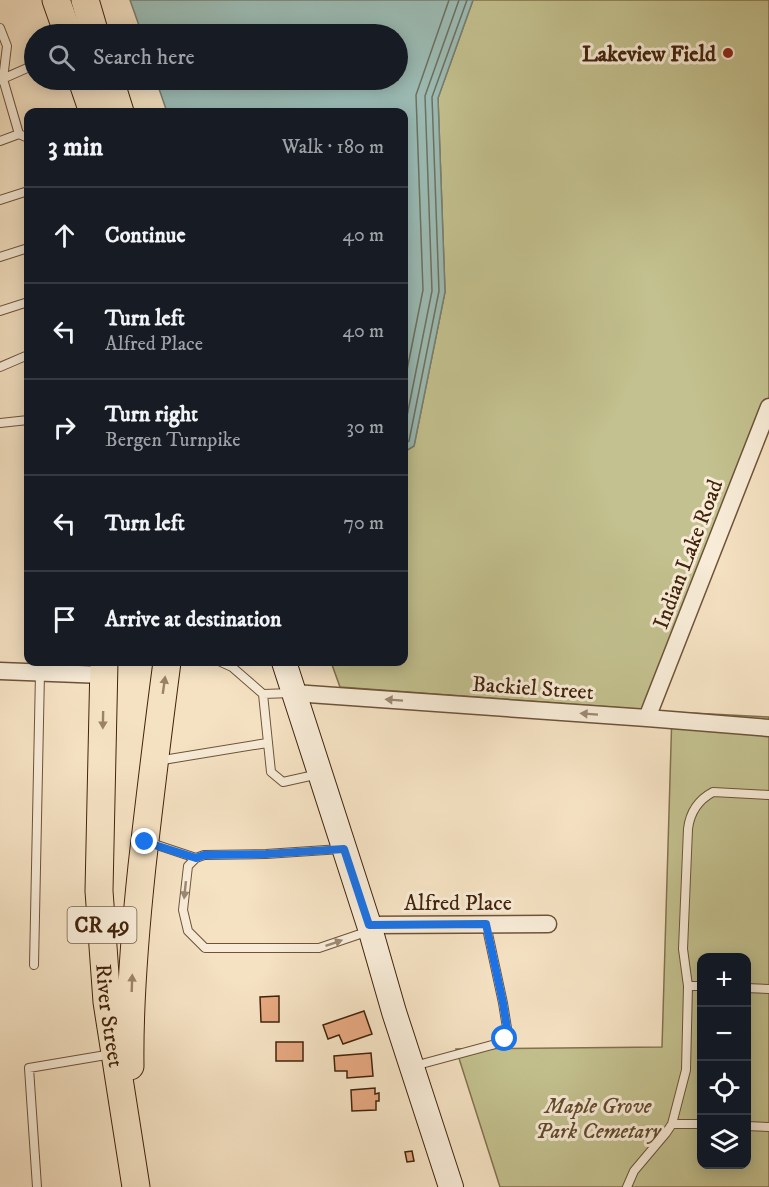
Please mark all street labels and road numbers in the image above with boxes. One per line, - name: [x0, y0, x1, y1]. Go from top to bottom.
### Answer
- street label: Indian Lake Road: [647, 476, 729, 633]
- street label: Backiel Street: [471, 671, 595, 706]
- street label: Alfred Place: [404, 890, 512, 917]
- road number: CR 49: [68, 907, 136, 943]
- street label: River Street: [89, 963, 129, 1069]

